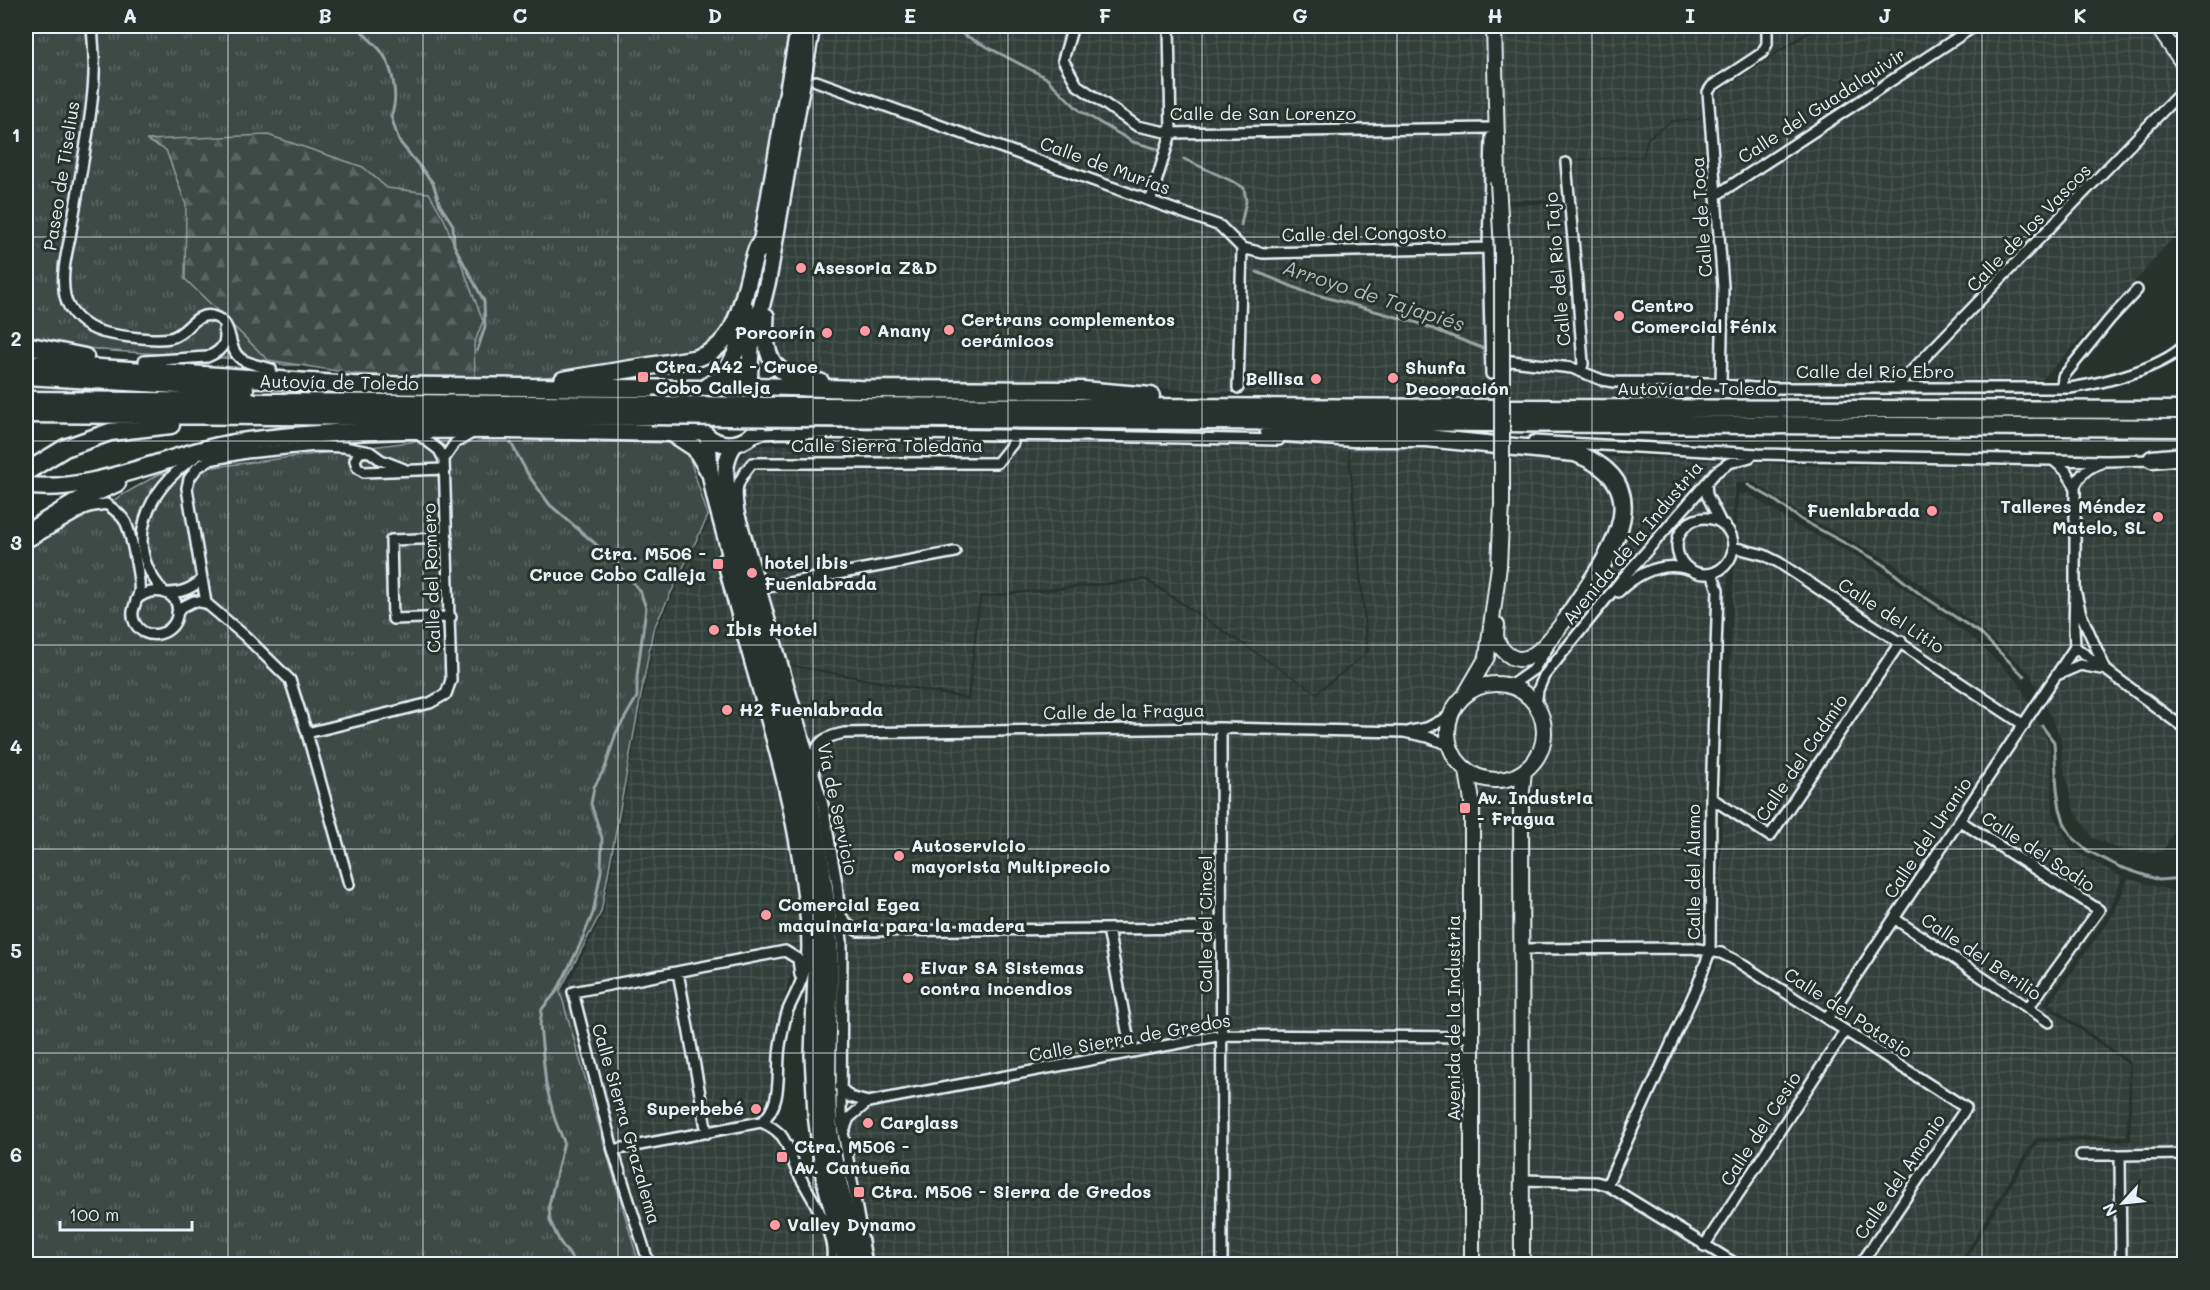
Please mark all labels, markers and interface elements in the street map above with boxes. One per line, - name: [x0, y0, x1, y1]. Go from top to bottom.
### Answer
- text: A: [123, 2, 137, 28]
- text: B: [318, 2, 332, 28]
- text: C: [513, 2, 528, 28]
- text: D: [708, 2, 722, 28]
- text: E: [904, 2, 916, 28]
- text: F: [1099, 2, 1112, 28]
- text: G: [1292, 2, 1308, 28]
- text: H: [1487, 2, 1503, 28]
- text: I: [1685, 2, 1695, 28]
- text: J: [1878, 2, 1892, 28]
- text: K: [2073, 2, 2087, 28]
- street label: Calle del Guadalquivir: [1733, 42, 1910, 168]
- street label: Paseo de Tiselius: [37, 99, 85, 252]
- street label: Calle de San Lorenzo: [1170, 101, 1357, 125]
- text: 1: [12, 121, 20, 147]
- street label: Calle de Murías: [1037, 130, 1174, 200]
- street label: Calle de Toca: [1685, 156, 1717, 278]
- street label: Calle de los Vascos: [1961, 158, 2096, 297]
- street label: Calle del Río Tajo: [1538, 191, 1576, 347]
- street label: Calle del Congosto: [1281, 220, 1447, 246]
- water label: Arroyo de Tajapiés: [1280, 253, 1469, 337]
- place label: Asesoria Z&D: [813, 255, 938, 279]
- marker: Asesoria Z&D: [794, 261, 808, 275]
- place label: Centro Comercial Fénix: [1631, 293, 1777, 338]
- place label: Certrans complementos cerámicos: [961, 307, 1175, 352]
- marker: Centro Comercial Fénix: [1612, 309, 1626, 323]
- place label: Anany: [877, 318, 931, 342]
- place label: Porcorín: [735, 320, 815, 344]
- marker: Certrans complementos cerámicos: [942, 323, 956, 337]
- marker: Anany: [858, 324, 872, 338]
- text: 2: [10, 325, 22, 351]
- marker: Porcorín: [820, 326, 834, 340]
- place label: Ctra. A42 - Cruce Cobo Calleja: [655, 354, 818, 399]
- place label: Shunfa Decoración: [1405, 355, 1509, 400]
- street label: Calle del Río Ebro: [1796, 359, 1954, 383]
- place label: Bellisa: [1245, 366, 1304, 390]
- street label: Autovía de Toledo: [259, 369, 419, 395]
- marker: Ctra. A42 - Cruce Cobo Calleja: [636, 370, 650, 384]
- marker: Shunfa Decoración: [1386, 371, 1400, 385]
- marker: Bellisa: [1309, 372, 1323, 386]
- street label: Autovía de Toledo: [1617, 376, 1777, 400]
- street label: Calle Sierra Toledana: [791, 433, 983, 457]
- street label: Avenida de la Industria: [1557, 456, 1708, 629]
- place label: Talleres Méndez Matelo, SL: [2000, 494, 2146, 539]
- place label: Fuenlabrada: [1807, 498, 1920, 522]
- street label: Calle del Romero: [416, 502, 446, 654]
- marker: Fuenlabrada: [1925, 504, 1939, 518]
- marker: Talleres Méndez Matelo, SL: [2151, 510, 2165, 524]
- text: 3: [10, 529, 22, 555]
- place label: Ctra. M506 - Cruce Cobo Calleja: [529, 541, 706, 586]
- place label: hotel ibis Fuenlabrada: [764, 550, 877, 595]
- marker: Ctra. M506 - Cruce Cobo Calleja: [711, 557, 725, 571]
- marker: hotel ibis Fuenlabrada: [745, 566, 759, 580]
- street label: Calle del Litio: [1834, 572, 1949, 659]
- place label: Ibis Hotel: [726, 617, 817, 641]
- marker: Ibis Hotel: [707, 623, 721, 637]
- street label: Calle del Cadmio: [1750, 689, 1853, 826]
- place label: H2 Fuenlabrada: [739, 697, 883, 721]
- street label: Calle de la Fragua: [1043, 698, 1205, 724]
- marker: H2 Fuenlabrada: [720, 703, 734, 717]
- text: 4: [10, 733, 23, 759]
- street label: Vía de Servicio: [812, 740, 864, 877]
- street label: Calle del Uranio: [1878, 772, 1977, 903]
- place label: Av. Industria - Fragua: [1477, 785, 1593, 830]
- marker: Av. Industria - Fragua: [1458, 801, 1472, 815]
- street label: Calle del Álamo: [1681, 804, 1705, 940]
- street label: Calle del Sodio: [1977, 805, 2100, 897]
- place label: Autoservicio mayorista Multiprecio: [911, 833, 1110, 878]
- marker: Autoservicio mayorista Multiprecio: [892, 849, 906, 863]
- street label: Calle del Cincel: [1193, 855, 1217, 993]
- place label: Comercial Egea maquinaria para la madera: [778, 892, 1025, 937]
- street label: Calle del Berilio: [1917, 907, 2047, 1006]
- marker: Comercial Egea maquinaria para la madera: [759, 908, 773, 922]
- street label: Avenida de la Industria: [1441, 915, 1465, 1121]
- text: 5: [10, 937, 22, 963]
- place label: Eivar SA Sistemas contra incendios: [920, 955, 1084, 1000]
- street label: Calle del Potasio: [1780, 962, 1918, 1063]
- marker: Eivar SA Sistemas contra incendios: [901, 971, 915, 985]
- street label: Calle Sierra de Gredos: [1027, 1007, 1233, 1067]
- street label: Calle Sierra Grazalema: [587, 1021, 667, 1227]
- street label: Calle del Cesio: [1714, 1066, 1806, 1190]
- place label: Superbebé: [647, 1096, 744, 1120]
- marker: Superbebé: [749, 1102, 763, 1116]
- street label: Calle del Amonio: [1848, 1109, 1950, 1244]
- place label: Carglass: [880, 1110, 959, 1134]
- marker: Carglass: [861, 1116, 875, 1130]
- place label: Ctra. M506 - Av. Cantueña: [794, 1134, 911, 1179]
- text: 6: [10, 1141, 22, 1167]
- marker: Ctra. M506 - Av. Cantueña: [775, 1150, 789, 1164]
- north arrow: [2093, 1173, 2153, 1233]
- place label: Ctra. M506 - Sierra de Gredos: [871, 1179, 1151, 1203]
- marker: Ctra. M506 - Sierra de Gredos: [852, 1185, 866, 1199]
- scale bar: [60, 1194, 192, 1232]
- text: N: [2097, 1200, 2121, 1220]
- text: 100 m: [69, 1202, 119, 1226]
- place label: Valley Dynamo: [787, 1212, 916, 1236]
- marker: Valley Dynamo: [768, 1218, 782, 1232]

